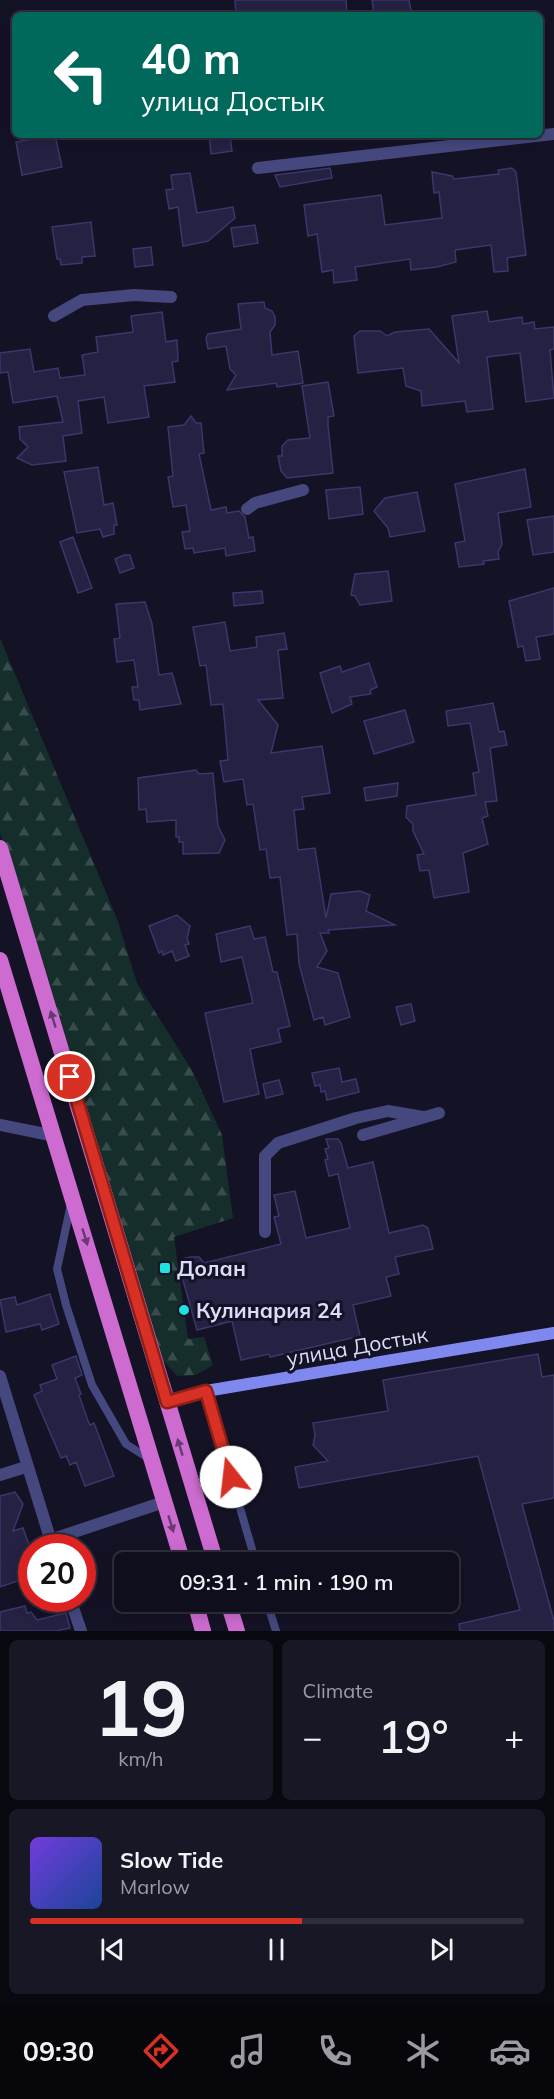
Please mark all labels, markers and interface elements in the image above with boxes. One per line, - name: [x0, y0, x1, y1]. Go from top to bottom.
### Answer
- text: 40 m: [141, 32, 241, 85]
- icon: left: [42, 36, 120, 114]
- text: улица Достык: [141, 84, 325, 118]
- one-way arrow: [48, 1009, 57, 1027]
- pin: [44, 1051, 95, 1102]
- icon: arrive: [53, 1060, 86, 1093]
- one-way arrow: [81, 1228, 90, 1246]
- place label: Долан: [177, 1255, 246, 1281]
- marker: Долан: [158, 1261, 172, 1275]
- place label: Кулинария 24: [196, 1297, 343, 1323]
- marker: Кулинария 24: [177, 1303, 191, 1317]
- street label: улица Достык: [284, 1321, 430, 1371]
- one-way arrow: [175, 1438, 184, 1456]
- position arrow: [199, 1445, 263, 1509]
- one-way arrow: [167, 1515, 176, 1533]
- speed limit sign: 20: [18, 1534, 96, 1612]
- text: 09:31 · 1 min · 190 m: [179, 1568, 394, 1596]
- text: 19: [94, 1658, 188, 1756]
- text: Climate: [303, 1678, 373, 1703]
- text: 19°: [378, 1708, 449, 1764]
- text: −: [303, 1716, 322, 1757]
- text: +: [504, 1716, 524, 1757]
- text: km/h: [118, 1746, 163, 1771]
- text: Slow Tide: [120, 1846, 223, 1874]
- text: Marlow: [120, 1874, 190, 1899]
- icon: previous: [96, 1933, 129, 1966]
- icon: pause: [260, 1933, 293, 1966]
- icon: next: [425, 1933, 458, 1966]
- icon: directions: [140, 2030, 182, 2072]
- icon: music: [227, 2030, 269, 2072]
- icon: phone: [314, 2030, 356, 2072]
- icon: climate: [402, 2030, 444, 2072]
- icon: car: [489, 2030, 531, 2072]
- text: 09:30: [23, 2034, 94, 2068]

